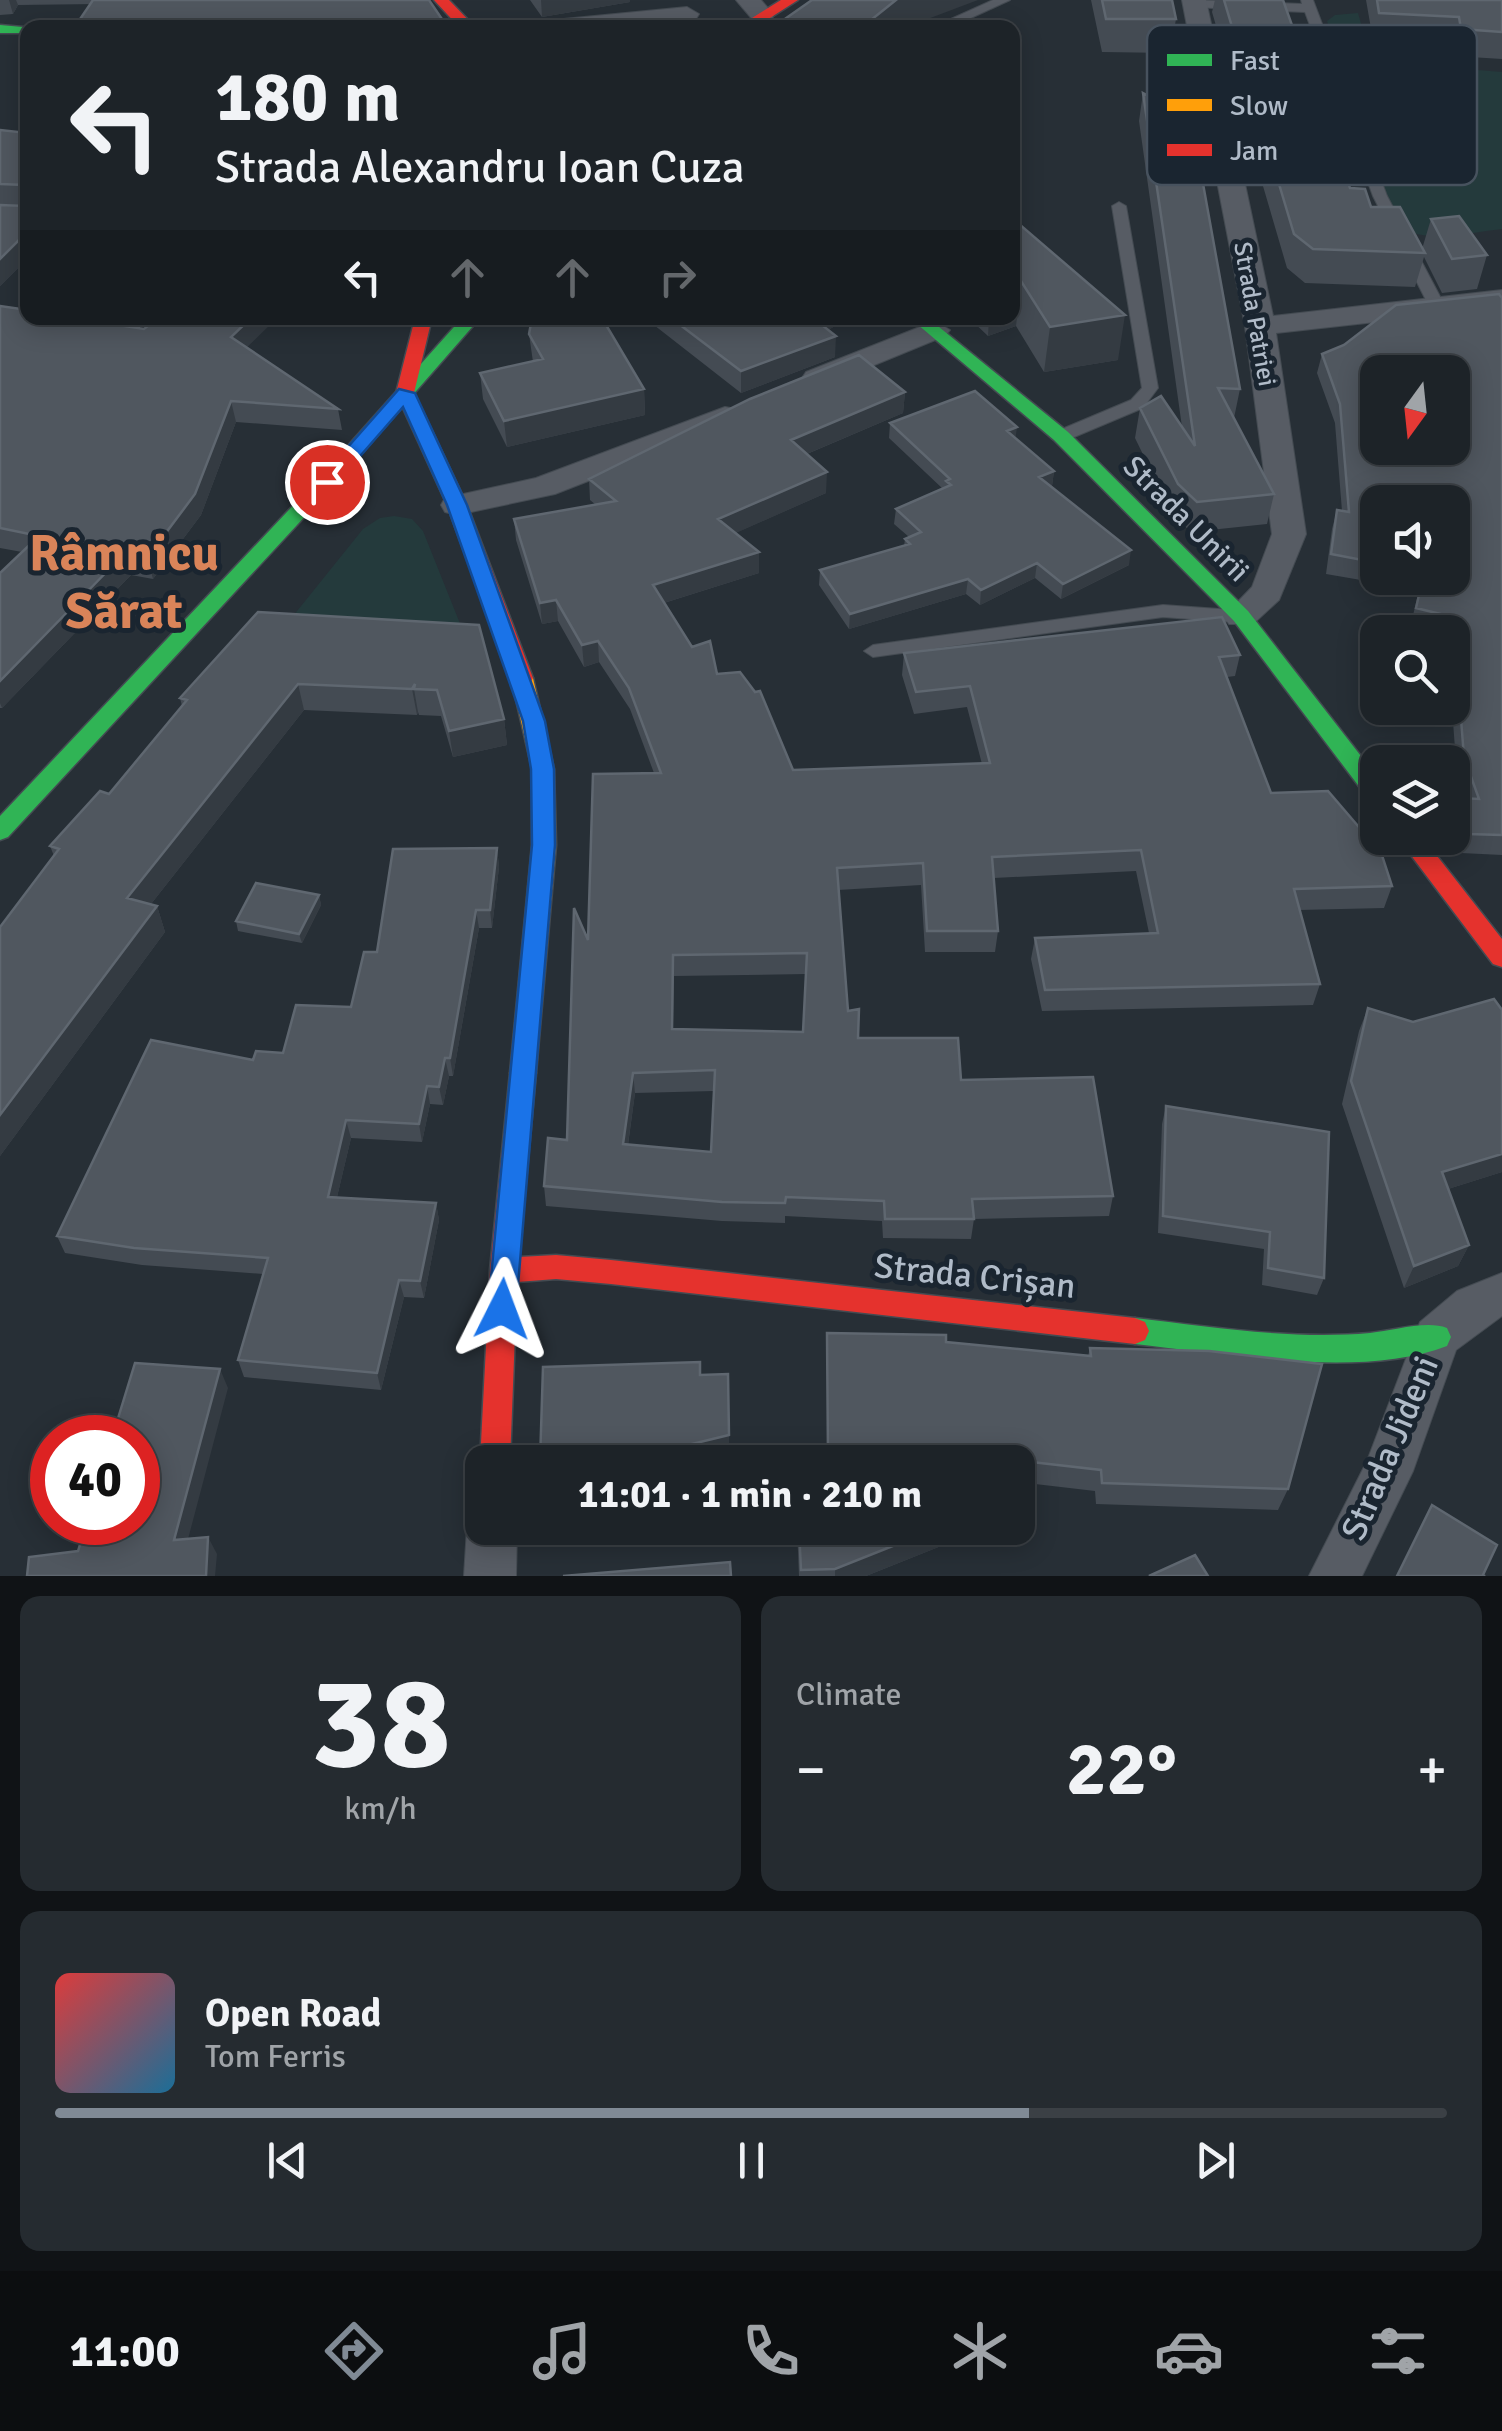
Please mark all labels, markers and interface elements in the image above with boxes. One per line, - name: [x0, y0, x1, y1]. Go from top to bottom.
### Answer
- legend: [1147, 25, 1477, 185]
- text: Fast: [1230, 44, 1280, 78]
- text: 180 m: [215, 54, 400, 140]
- icon: left: [50, 60, 180, 190]
- text: Slow: [1230, 89, 1288, 123]
- text: Jam: [1230, 134, 1278, 168]
- text: Strada Alexandru Ioan Cuza: [215, 140, 745, 195]
- street label: Strada Patriei: [1227, 239, 1283, 389]
- icon: left: [335, 250, 390, 305]
- icon: ahead: [440, 250, 495, 305]
- icon: ahead: [545, 250, 600, 305]
- icon: right: [650, 250, 705, 305]
- north arrow: [1360, 355, 1470, 465]
- map controls: [1360, 355, 1470, 855]
- pin: [285, 440, 370, 525]
- street label: Strada Unirii: [1115, 448, 1257, 590]
- icon: arrive: [300, 455, 355, 510]
- button: sound: [1360, 485, 1470, 595]
- district label: Râmnicu Sărat: [29, 523, 219, 643]
- button: search: [1360, 615, 1470, 725]
- button: layers: [1360, 745, 1470, 855]
- street label: Strada Crișan: [872, 1244, 1078, 1308]
- position arrow: [450, 1257, 554, 1361]
- street label: Strada Jideni: [1332, 1350, 1448, 1546]
- speed limit sign: 40: [30, 1415, 160, 1545]
- text: 11:01 · 1 min · 210 m: [578, 1471, 922, 1518]
- text: 38: [310, 1644, 451, 1804]
- text: Climate: [796, 1675, 902, 1714]
- text: 22°: [1066, 1723, 1177, 1816]
- text: −: [796, 1736, 826, 1804]
- text: +: [1417, 1736, 1447, 1804]
- text: km/h: [344, 1789, 417, 1828]
- text: Open Road: [205, 1990, 381, 2037]
- text: Tom Ferris: [205, 2037, 346, 2076]
- icon: previous: [260, 2133, 315, 2188]
- icon: pause: [724, 2133, 779, 2188]
- icon: next: [1188, 2133, 1243, 2188]
- icon: directions: [319, 2316, 389, 2386]
- icon: music: [527, 2316, 597, 2386]
- icon: phone: [736, 2316, 806, 2386]
- icon: climate: [945, 2316, 1015, 2386]
- icon: car: [1154, 2316, 1224, 2386]
- icon: filters: [1363, 2316, 1433, 2386]
- text: 11:00: [69, 2324, 180, 2379]

